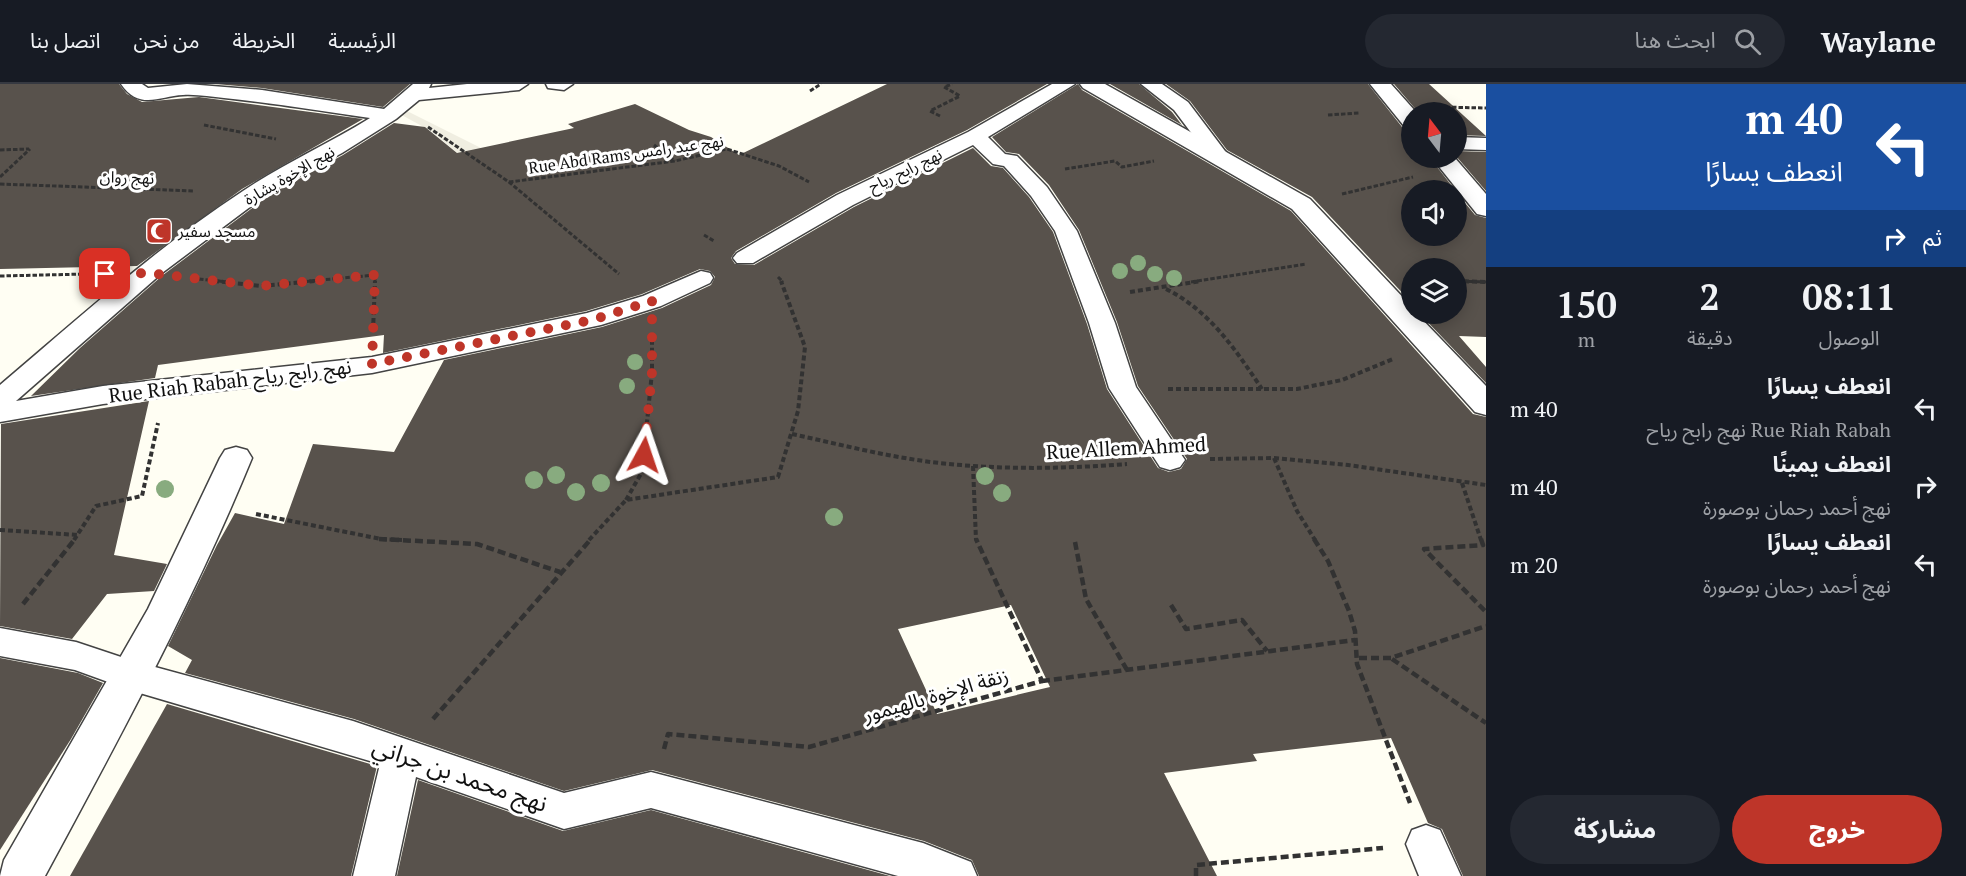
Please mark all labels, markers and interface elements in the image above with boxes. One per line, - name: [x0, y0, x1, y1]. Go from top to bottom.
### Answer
- search box: [1365, 14, 1785, 68]
- text: Waylane: [1821, 23, 1936, 60]
- text: ابحث هنا: [1635, 25, 1716, 54]
- icon: search: [1731, 25, 1764, 58]
- text: اتصل بنا: [30, 26, 101, 54]
- text: من نحن: [134, 26, 199, 54]
- text: الخريطة: [232, 26, 295, 54]
- text: الرئيسية: [328, 26, 396, 54]
- text: 40 m: [1745, 90, 1843, 146]
- north arrow: [1401, 102, 1467, 168]
- map controls: [1401, 102, 1467, 324]
- icon: left: [1864, 108, 1942, 186]
- street label: Rue Abd Rams نهج عبد رامس: [527, 129, 725, 181]
- street label: نهج الإخوة بشارة: [240, 140, 339, 212]
- street label: نهج رابح رياح: [864, 143, 946, 199]
- text: انعطف يسارًا: [1705, 153, 1843, 189]
- street label: نهج روان: [99, 165, 155, 191]
- button: sound: [1401, 180, 1467, 246]
- mosque icon: مسجد سفير: [144, 216, 174, 246]
- place label: مسجد سفير: [177, 220, 255, 242]
- icon: right: [1878, 222, 1911, 255]
- text: ثم: [1923, 223, 1942, 252]
- pin: [79, 248, 130, 299]
- icon: arrive: [88, 257, 121, 290]
- button: layers: [1401, 258, 1467, 324]
- text: 2: [1699, 273, 1720, 320]
- text: 08:11: [1802, 273, 1896, 320]
- text: 150: [1556, 281, 1617, 328]
- text: دقيقة: [1687, 324, 1732, 351]
- text: الوصول: [1819, 324, 1880, 351]
- text: m: [1578, 326, 1595, 353]
- street label: Rue Riah Rabah نهج رابح رياح: [107, 352, 353, 411]
- text: انعطف يسارًا: [1767, 371, 1891, 400]
- icon: left: [1909, 392, 1942, 425]
- text: 40 m: [1510, 394, 1558, 423]
- text: Rue Riah Rabah نهج رابح رياح: [1646, 416, 1891, 443]
- position arrow: [612, 423, 676, 487]
- street label: Rue Allem Ahmed: [1045, 430, 1207, 465]
- text: انعطف يمينًا: [1773, 449, 1891, 478]
- icon: right: [1909, 470, 1942, 503]
- text: 40 m: [1510, 472, 1558, 501]
- text: نهج أحمد رحمان بوصورة: [1703, 494, 1891, 521]
- text: انعطف يسارًا: [1767, 527, 1891, 556]
- icon: left: [1909, 548, 1942, 581]
- text: 20 m: [1510, 550, 1558, 579]
- text: نهج أحمد رحمان بوصورة: [1703, 572, 1891, 599]
- street label: زنقة الإخوة بالهيمور: [859, 661, 1011, 728]
- street label: نهج محمد بن جراني: [367, 729, 552, 822]
- button: مشاركة: [1510, 795, 1720, 864]
- button: خروج: [1732, 795, 1942, 864]

